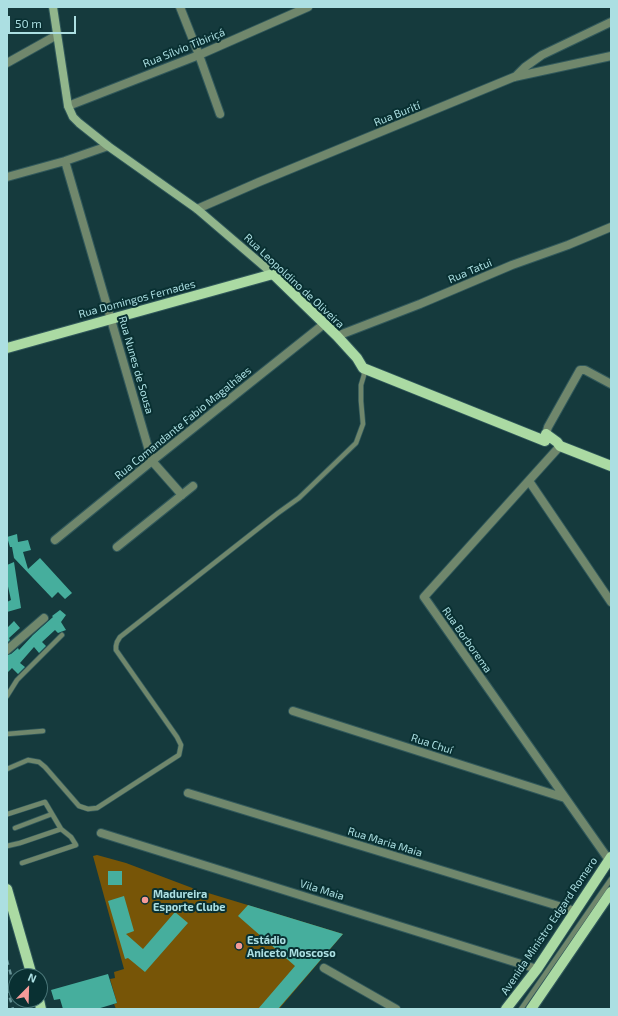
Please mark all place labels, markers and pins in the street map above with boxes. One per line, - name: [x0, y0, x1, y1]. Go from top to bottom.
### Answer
- place label: Madureira Esporte Clube: [153, 887, 225, 913]
- marker: Madureira Esporte Clube: [140, 895, 150, 905]
- place label: Estádio Aniceto Moscoso: [247, 933, 336, 959]
- marker: Estádio Aniceto Moscoso: [234, 941, 244, 951]

